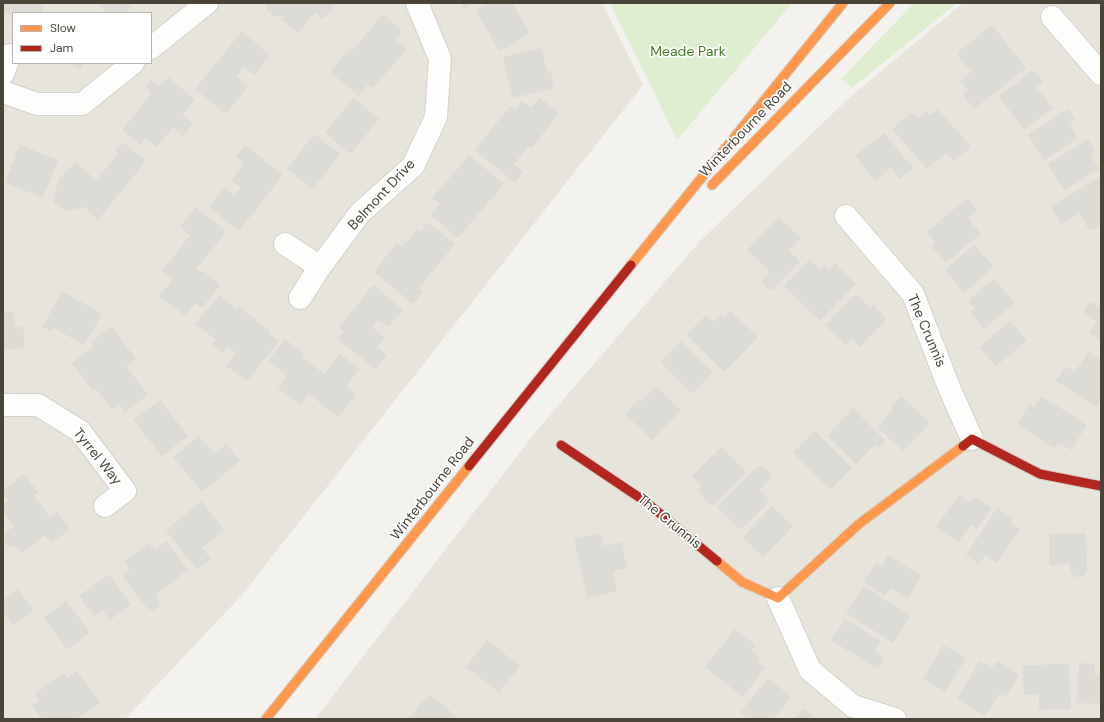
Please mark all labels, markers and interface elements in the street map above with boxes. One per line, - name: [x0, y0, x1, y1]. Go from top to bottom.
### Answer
- legend: [12, 12, 152, 64]
- text: Slow: [50, 20, 76, 36]
- text: Jam: [50, 40, 73, 56]
- park label: Meade Park: [650, 44, 726, 60]
- street label: Winterbourne Road: [696, 79, 796, 181]
- street label: Belmont Drive: [345, 156, 419, 234]
- street label: The Crunnis: [903, 292, 949, 370]
- street label: Tyrrel Way: [69, 425, 125, 489]
- street label: Winterbourne Road: [388, 434, 478, 544]
- street label: The Crunnis: [634, 491, 704, 553]

